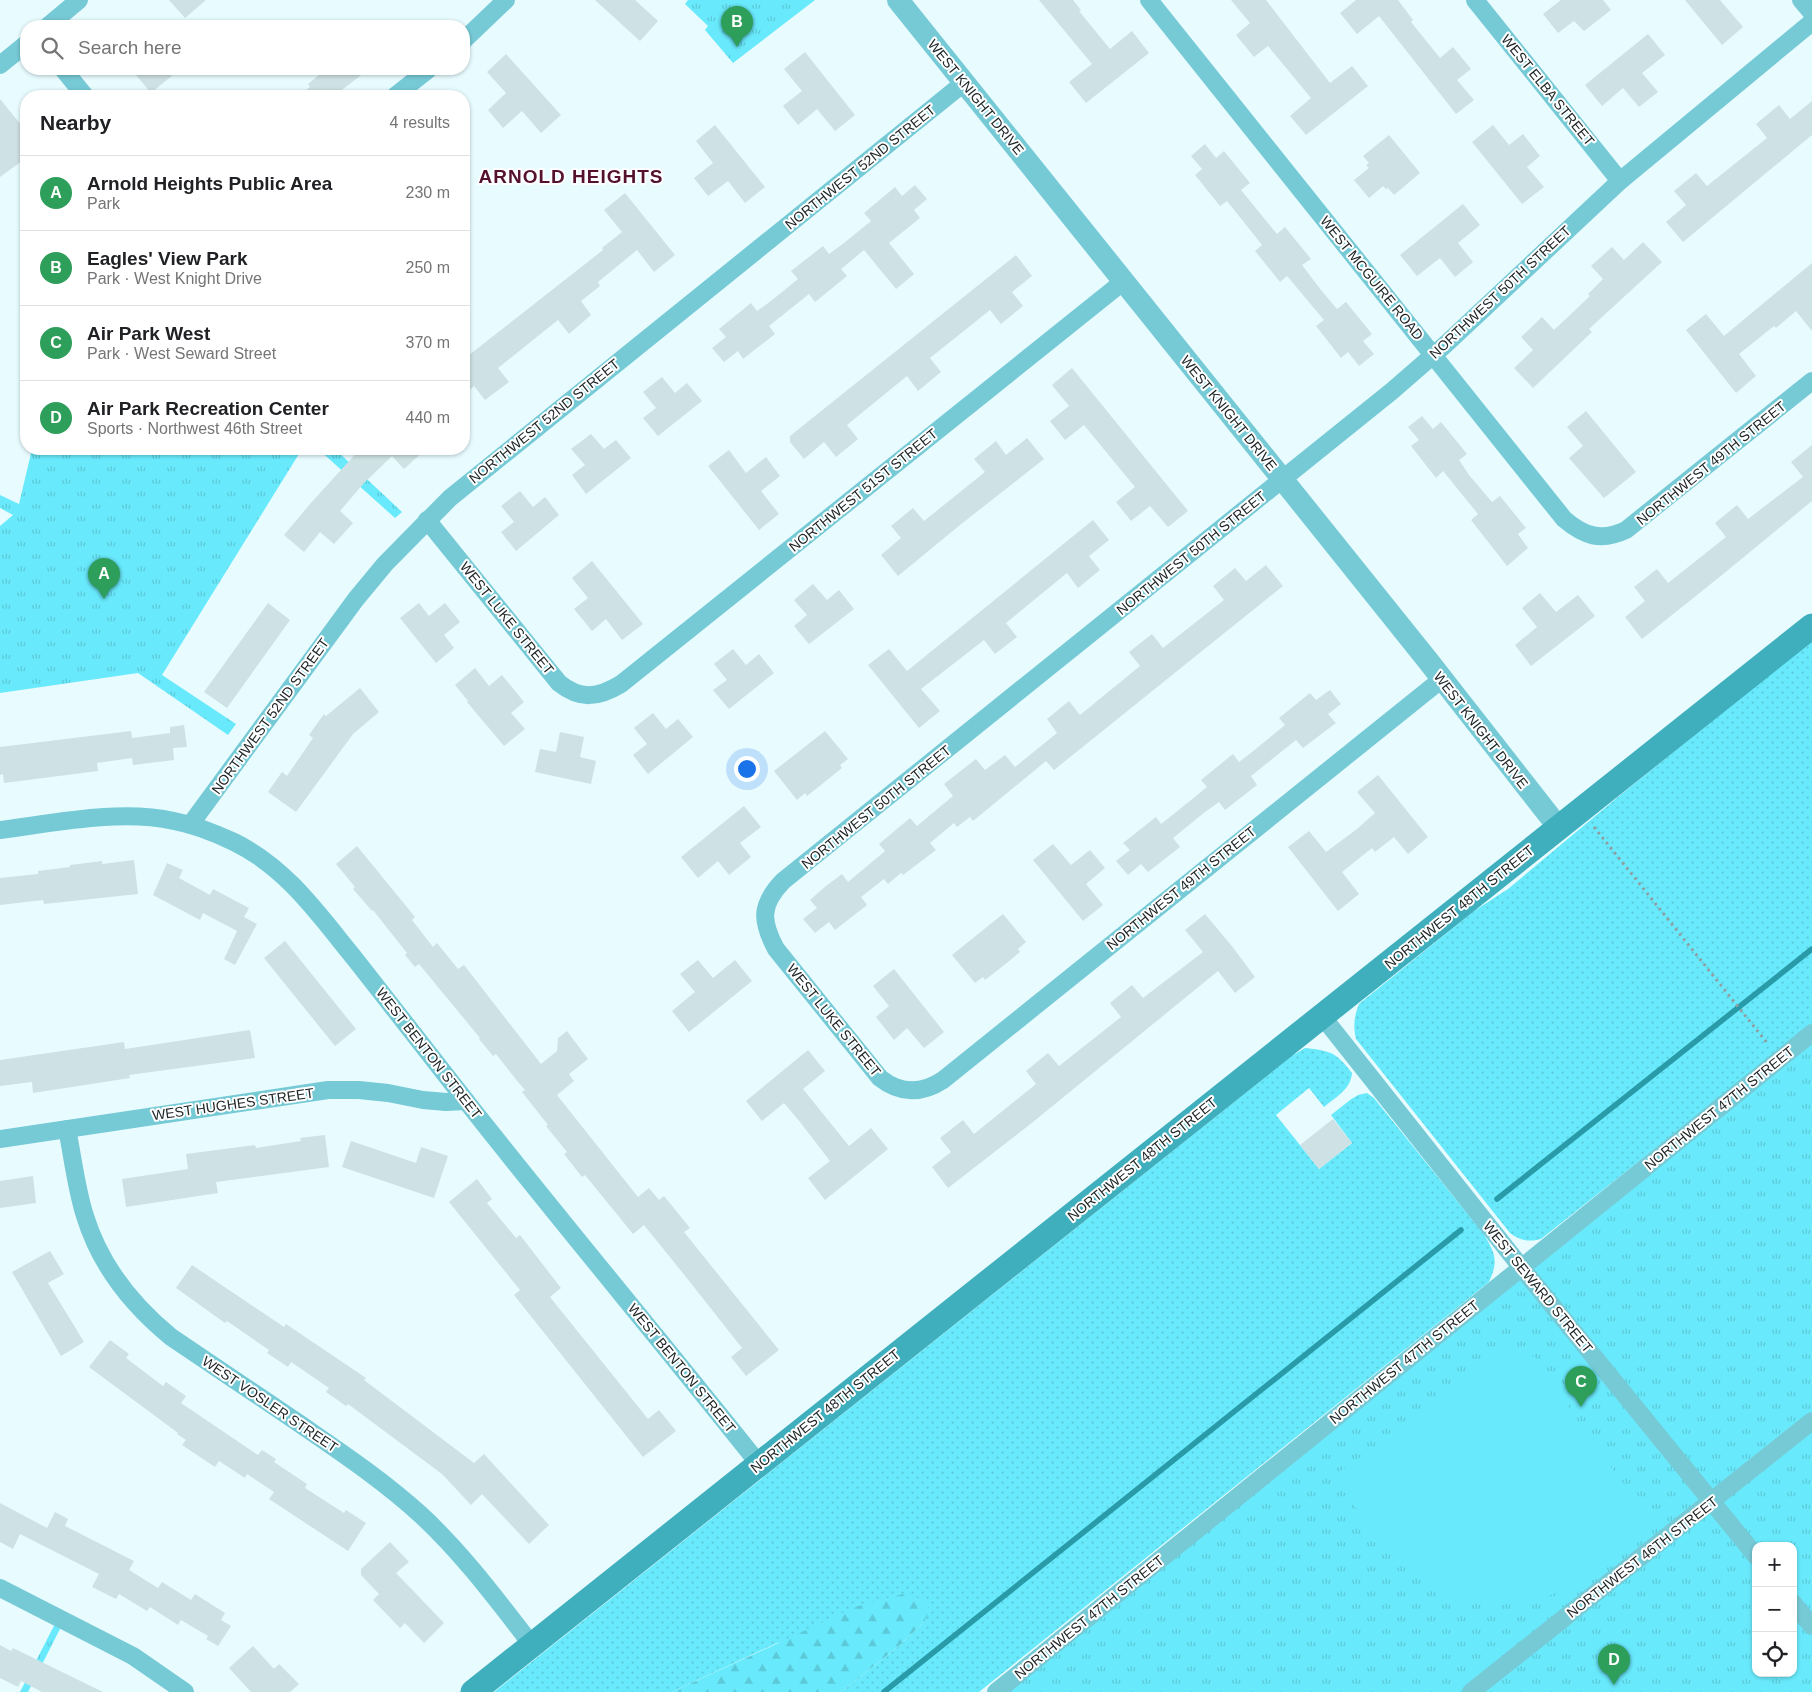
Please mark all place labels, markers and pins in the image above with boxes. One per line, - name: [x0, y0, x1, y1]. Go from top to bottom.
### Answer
- pin: B: [721, 6, 753, 47]
- pin: A: [88, 558, 120, 599]
- pin: C: [1565, 1366, 1597, 1407]
- pin: D: [1598, 1644, 1630, 1685]

